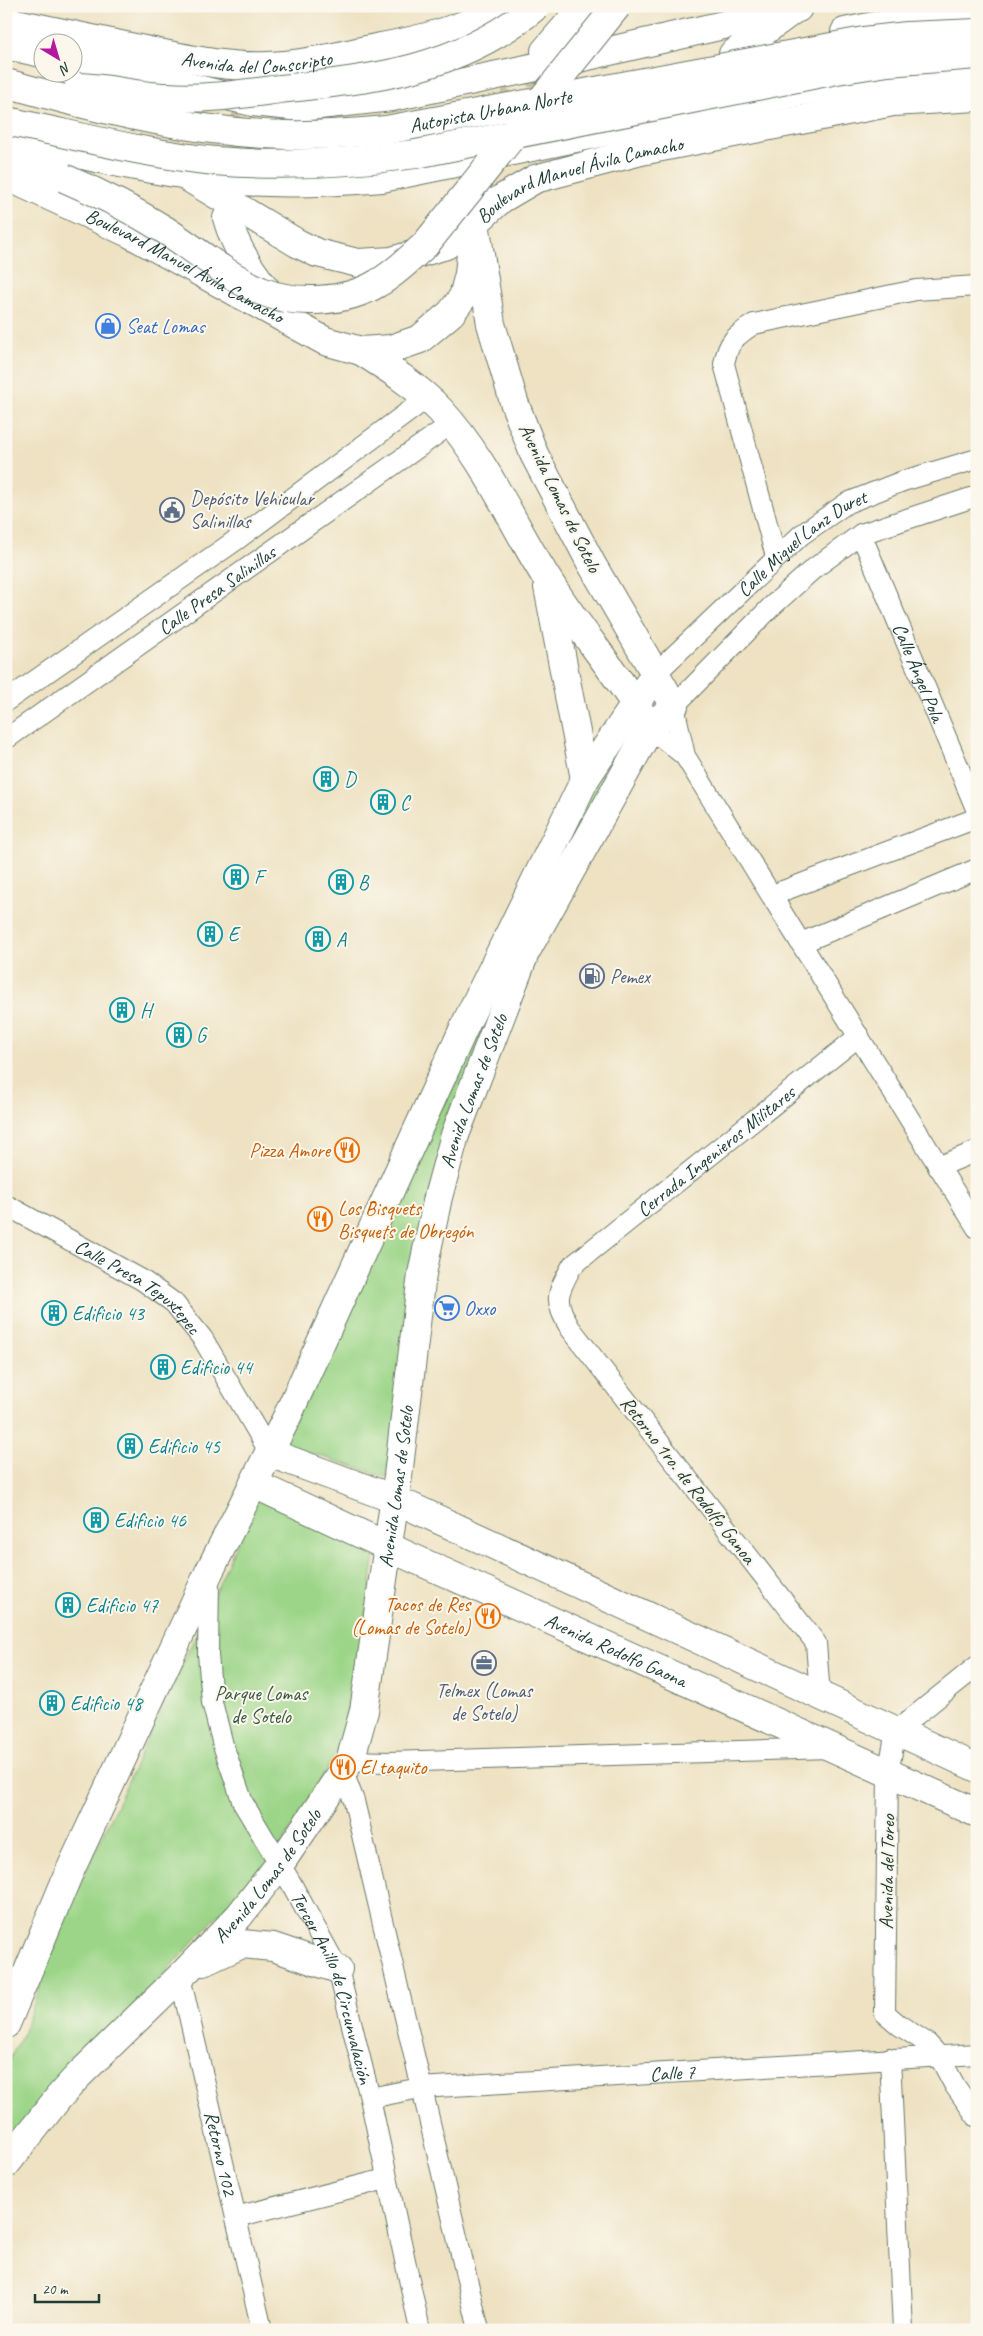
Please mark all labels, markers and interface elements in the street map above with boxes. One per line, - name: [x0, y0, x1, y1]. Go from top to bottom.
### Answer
- north arrow: [32, 32, 82, 82]
- street label: Avenida del Conscripto: [179, 45, 335, 79]
- text: N: [55, 58, 74, 79]
- street label: Autopista Urbana Norte: [407, 83, 575, 138]
- street label: Boulevard Manuel Ávila Camacho: [470, 130, 687, 229]
- street label: Boulevard Manuel Ávila Camacho: [82, 202, 290, 329]
- shop icon: Seat Lomas: [95, 313, 121, 339]
- place label: Seat Lomas: [126, 314, 207, 339]
- street label: Avenida Lomas de Sotelo: [513, 419, 607, 577]
- street label: Calle Miguel Lanz Duret: [731, 483, 872, 602]
- place label: Depósito Vehicular Salinillas: [190, 486, 316, 534]
- public building icon: Depósito Vehicular Salinillas: [159, 497, 185, 523]
- street label: Calle Presa Salinillas: [153, 538, 282, 640]
- street label: Calle Ángel Pola: [887, 619, 951, 727]
- building icon: D: [313, 766, 339, 792]
- place label: D: [344, 767, 357, 792]
- building icon: C: [370, 789, 396, 815]
- place label: C: [400, 790, 412, 815]
- building icon: F: [223, 864, 249, 890]
- place label: F: [254, 865, 267, 890]
- building icon: B: [328, 869, 354, 895]
- place label: B: [358, 870, 370, 895]
- building icon: E: [197, 921, 223, 947]
- place label: E: [228, 922, 241, 947]
- building icon: A: [305, 926, 331, 952]
- place label: A: [336, 927, 347, 952]
- fuel station icon: Pemex: [579, 963, 605, 989]
- place label: Pemex: [610, 964, 652, 989]
- building icon: H: [109, 997, 135, 1023]
- place label: H: [140, 998, 155, 1023]
- street label: Avenida Lomas de Sotelo: [434, 1009, 513, 1171]
- building icon: G: [166, 1022, 192, 1048]
- place label: G: [196, 1023, 208, 1048]
- street label: Cerrada Ingenieros Militares: [631, 1079, 802, 1222]
- restaurant icon: Pizza Amore: [334, 1137, 360, 1163]
- place label: Pizza Amore: [249, 1138, 331, 1163]
- place label: Los Bisquets Bisquets de Obregón: [338, 1196, 475, 1244]
- restaurant icon: Los Bisquets Bisquets de Obregón: [307, 1206, 333, 1232]
- street label: Calle Presa Tepuxtepec: [71, 1233, 207, 1340]
- supermarket icon: Oxxo: [434, 1295, 460, 1321]
- place label: Oxxo: [464, 1296, 496, 1321]
- building icon: Edificio 43: [41, 1300, 67, 1326]
- place label: Edificio 43: [72, 1301, 146, 1326]
- building icon: Edificio 44: [150, 1354, 176, 1380]
- place label: Edificio 44: [180, 1355, 254, 1380]
- street label: Retorno 1ro. de Rodolfo Ganoa: [615, 1391, 762, 1570]
- street label: Avenida Lomas de Sotelo: [372, 1404, 419, 1569]
- building icon: Edificio 45: [117, 1433, 143, 1459]
- place label: Edificio 45: [148, 1434, 221, 1459]
- building icon: Edificio 46: [83, 1507, 109, 1533]
- place label: Edificio 46: [114, 1508, 187, 1533]
- building icon: Edificio 47: [55, 1592, 81, 1618]
- place label: Tacos de Res (Lomas de Sotelo): [351, 1592, 472, 1640]
- place label: Edificio 47: [86, 1593, 159, 1618]
- restaurant icon: Tacos de Res (Lomas de Sotelo): [475, 1603, 501, 1629]
- street label: Avenida Rodolfo Gaona: [541, 1607, 692, 1693]
- office icon: Telmex (Lomas de Sotelo): [471, 1650, 497, 1676]
- place label: Telmex (Lomas de Sotelo): [436, 1678, 534, 1726]
- park label: Parque Lomas de Sotelo: [215, 1681, 309, 1729]
- building icon: Edificio 48: [39, 1690, 65, 1716]
- place label: Edificio 48: [70, 1691, 144, 1716]
- restaurant icon: El taquito: [330, 1754, 356, 1780]
- place label: El taquito: [360, 1755, 427, 1780]
- street label: Avenida Lomas de Sotelo: [208, 1803, 327, 1948]
- street label: Avenida del Toreo: [874, 1814, 901, 1930]
- street label: Tercer Anillo de Circunvalación: [286, 1887, 379, 2088]
- street label: Calle 7: [649, 2059, 697, 2086]
- street label: Retorno 102: [199, 2109, 243, 2200]
- scale bar: [35, 2271, 99, 2303]
- text: 20 m: [42, 2280, 69, 2299]

